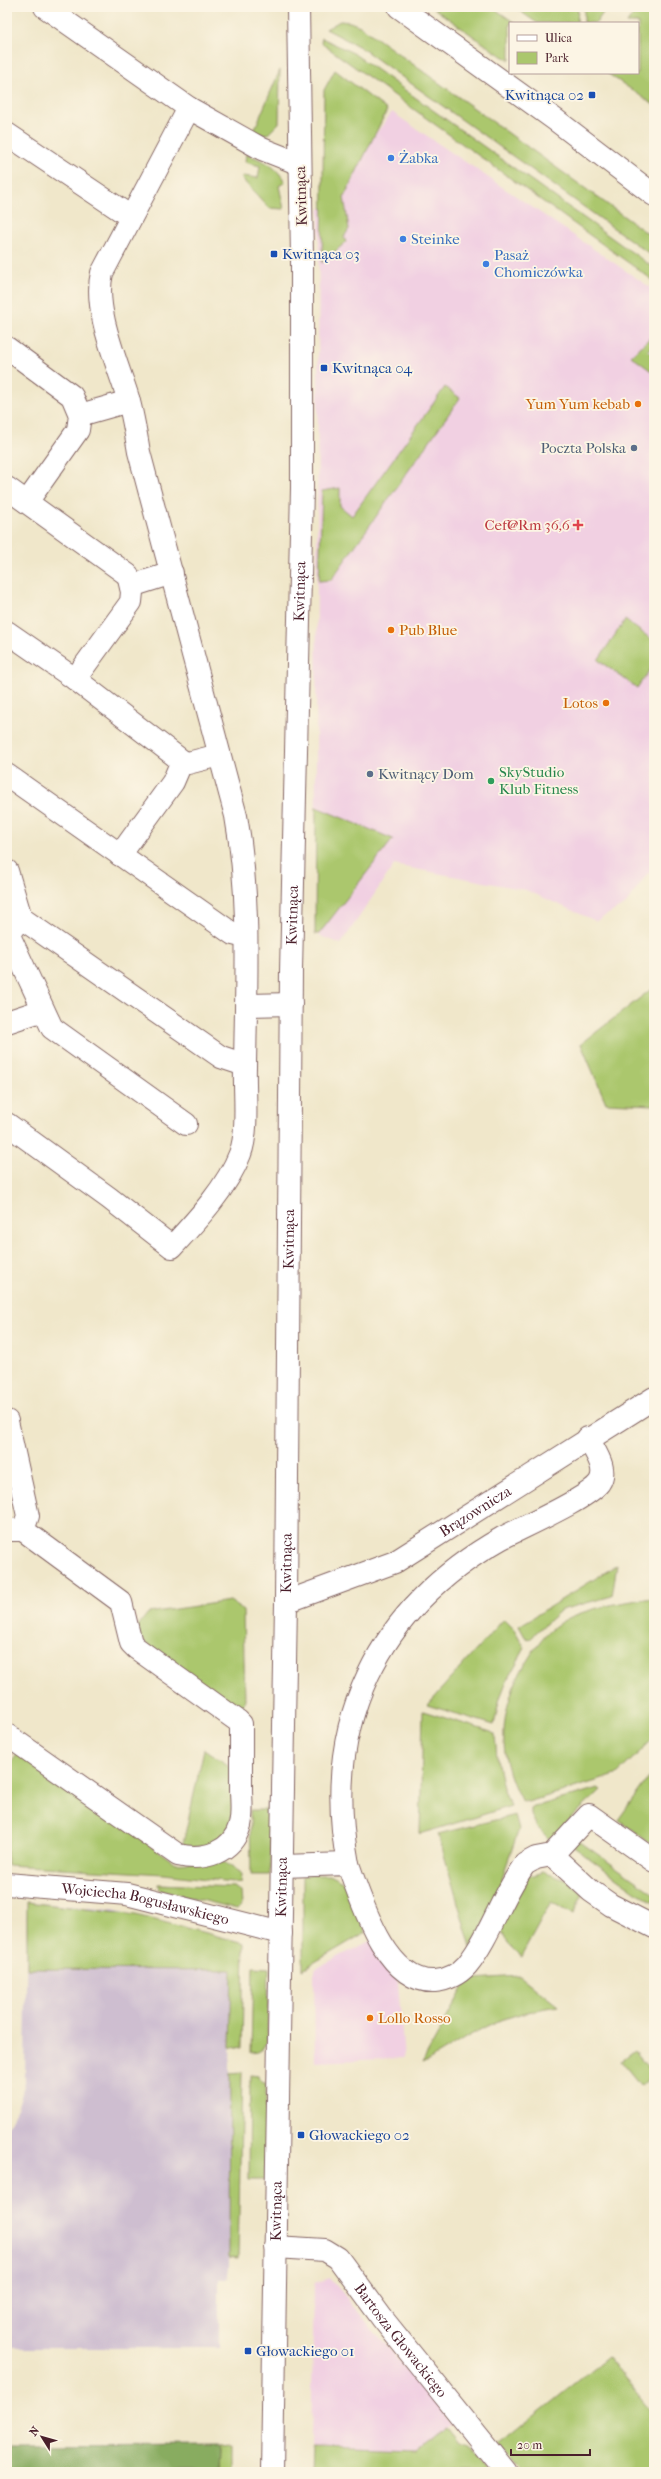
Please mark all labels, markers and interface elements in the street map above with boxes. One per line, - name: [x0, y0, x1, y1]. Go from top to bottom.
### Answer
- legend: [509, 22, 639, 74]
- text: Ulica: [545, 31, 572, 45]
- text: Park: [545, 51, 570, 65]
- place label: Kwitnąca 02: [505, 86, 584, 104]
- marker: Kwitnąca 02: [587, 90, 597, 100]
- place label: Żabka: [399, 149, 440, 167]
- marker: Żabka: [386, 153, 396, 163]
- street label: Kwitnąca: [291, 165, 311, 226]
- place label: Steinke: [411, 230, 460, 248]
- marker: Steinke: [398, 234, 408, 244]
- place label: Kwitnąca 03: [282, 245, 360, 263]
- place label: Pasaż Chomiczówka: [494, 246, 584, 281]
- marker: Kwitnąca 03: [269, 249, 279, 259]
- marker: Pasaż Chomiczówka: [481, 259, 491, 269]
- place label: Kwitnąca 04: [332, 359, 413, 377]
- marker: Kwitnąca 04: [319, 363, 329, 373]
- place label: Yum Yum kebab: [525, 395, 630, 413]
- marker: Yum Yum kebab: [633, 399, 643, 409]
- place label: Poczta Polska: [540, 439, 627, 457]
- marker: Poczta Polska: [629, 443, 639, 453]
- place label: Cef@Rm 36,6: [484, 516, 571, 534]
- marker: Cef@Rm 36,6: [573, 520, 583, 530]
- street label: Kwitnąca: [290, 560, 309, 621]
- place label: Pub Blue: [399, 621, 458, 639]
- marker: Pub Blue: [386, 625, 396, 635]
- place label: Lotos: [563, 694, 598, 712]
- marker: Lotos: [601, 698, 611, 708]
- place label: SkyStudio Klub Fitness: [499, 763, 579, 798]
- place label: Kwitnący Dom: [378, 765, 474, 783]
- marker: Kwitnący Dom: [365, 769, 375, 779]
- marker: SkyStudio Klub Fitness: [486, 776, 496, 786]
- street label: Kwitnąca: [283, 884, 302, 945]
- street label: Kwitnąca: [280, 1208, 298, 1269]
- street label: Brązownicza: [436, 1481, 515, 1541]
- street label: Kwitnąca: [277, 1532, 296, 1593]
- street label: Kwitnąca: [272, 1856, 291, 1917]
- street label: Wojciecha Bogusławskiego: [60, 1879, 231, 1929]
- place label: Lollo Rosso: [378, 2009, 451, 2027]
- marker: Lollo Rosso: [365, 2013, 375, 2023]
- place label: Głowackiego 02: [309, 2126, 410, 2144]
- marker: Głowackiego 02: [296, 2130, 306, 2140]
- street label: Kwitnąca: [267, 2180, 286, 2241]
- street label: Bartosza Głowackiego: [351, 2280, 452, 2401]
- place label: Głowackiego 01: [256, 2342, 354, 2360]
- marker: Głowackiego 01: [243, 2346, 253, 2356]
- north arrow: [22, 2417, 62, 2457]
- text: N: [27, 2424, 43, 2439]
- scale bar: [511, 2431, 590, 2457]
- text: 20 m: [517, 2438, 542, 2452]

